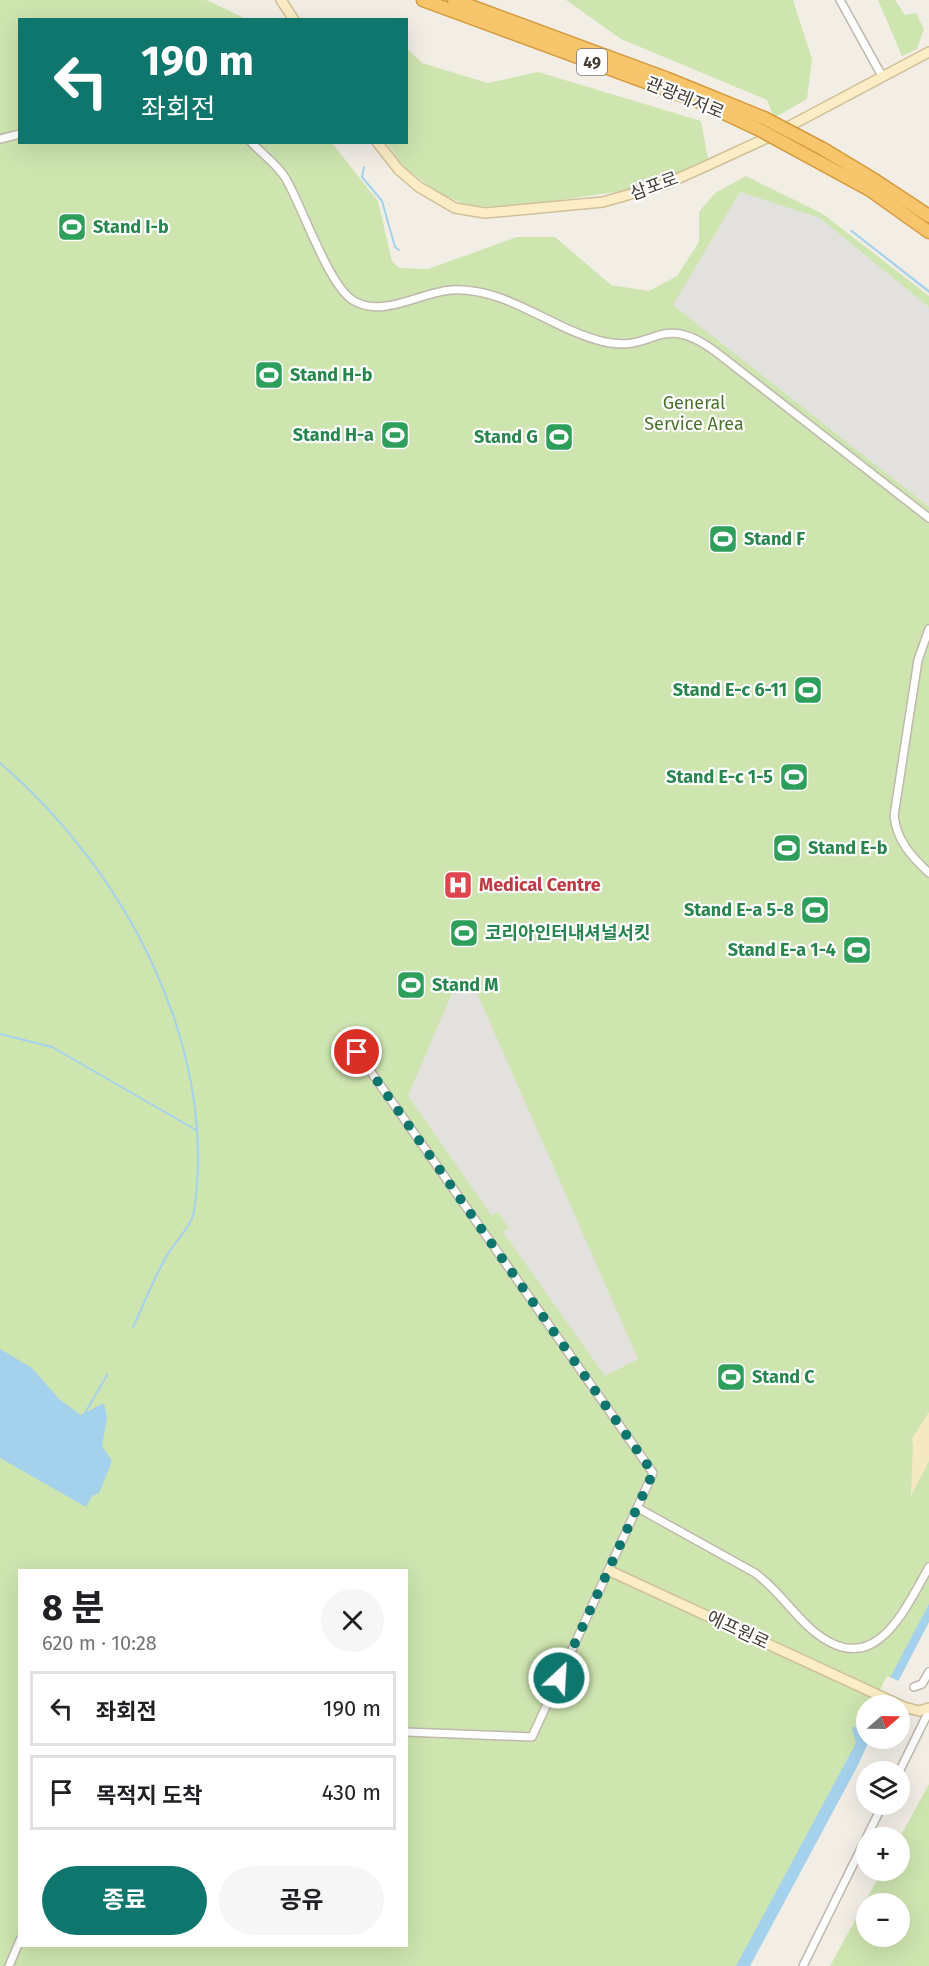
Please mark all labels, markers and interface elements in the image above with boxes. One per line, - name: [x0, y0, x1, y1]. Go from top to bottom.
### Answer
- text: 190 m: [141, 36, 254, 86]
- icon: left: [42, 42, 120, 120]
- road number: 49: [577, 49, 607, 75]
- street label: 관광레저로: [642, 72, 728, 124]
- text: 좌회전: [141, 93, 216, 125]
- street label: 삼포로: [627, 167, 681, 205]
- sports icon: Stand I-b: [56, 211, 88, 243]
- place label: Stand I-b: [93, 216, 169, 238]
- sports icon: Stand H-b: [253, 359, 285, 391]
- place label: Stand H-b: [290, 364, 373, 386]
- park label: General Service Area: [644, 392, 744, 435]
- sports icon: Stand H-a: [379, 419, 411, 451]
- sports icon: Stand G: [543, 421, 575, 453]
- place label: Stand H-a: [293, 424, 374, 446]
- place label: Stand G: [474, 426, 538, 448]
- sports icon: Stand F: [707, 523, 739, 555]
- place label: Stand F: [744, 528, 805, 550]
- sports icon: Stand E-c 6-11: [792, 674, 824, 706]
- place label: Stand E-c 6-11: [673, 679, 787, 701]
- sports icon: Stand E-c 1-5: [778, 761, 810, 793]
- place label: Stand E-c 1-5: [666, 766, 773, 788]
- sports icon: Stand E-b: [771, 832, 803, 864]
- place label: Stand E-b: [808, 837, 888, 859]
- hospital icon: Medical Centre: [442, 869, 474, 901]
- place label: Medical Centre: [479, 874, 601, 896]
- sports icon: Stand E-a 5-8: [799, 894, 831, 926]
- place label: Stand E-a 5-8: [684, 899, 794, 921]
- sports icon: 코리아인터내셔널서킷: [448, 917, 480, 949]
- place label: 코리아인터내셔널서킷: [485, 922, 651, 944]
- sports icon: Stand E-a 1-4: [841, 934, 873, 966]
- place label: Stand E-a 1-4: [728, 939, 836, 961]
- sports icon: Stand M: [395, 969, 427, 1001]
- place label: Stand M: [432, 974, 499, 996]
- pin: [331, 1026, 382, 1077]
- icon: arrive: [340, 1035, 373, 1068]
- sports icon: Stand C: [715, 1361, 747, 1393]
- place label: Stand C: [752, 1366, 815, 1388]
- text: 8 분: [42, 1586, 105, 1630]
- button: close: [321, 1589, 384, 1652]
- street label: 에프원로: [703, 1606, 773, 1654]
- text: 620 m · 10:28: [42, 1631, 157, 1655]
- position arrow: [527, 1646, 591, 1710]
- icon: left: [45, 1692, 78, 1725]
- text: 190 m: [323, 1695, 381, 1722]
- north arrow: [856, 1695, 910, 1749]
- map controls: [856, 1695, 910, 1947]
- text: 좌회전: [96, 1698, 157, 1725]
- button: layers: [856, 1761, 910, 1815]
- icon: arrive: [45, 1776, 78, 1809]
- text: 430 m: [322, 1779, 381, 1806]
- text: 목적지 도착: [96, 1782, 202, 1809]
- button: +: [856, 1827, 910, 1881]
- button: 종료: [42, 1866, 207, 1935]
- button: 공유: [219, 1866, 384, 1935]
- button: −: [856, 1893, 910, 1947]

